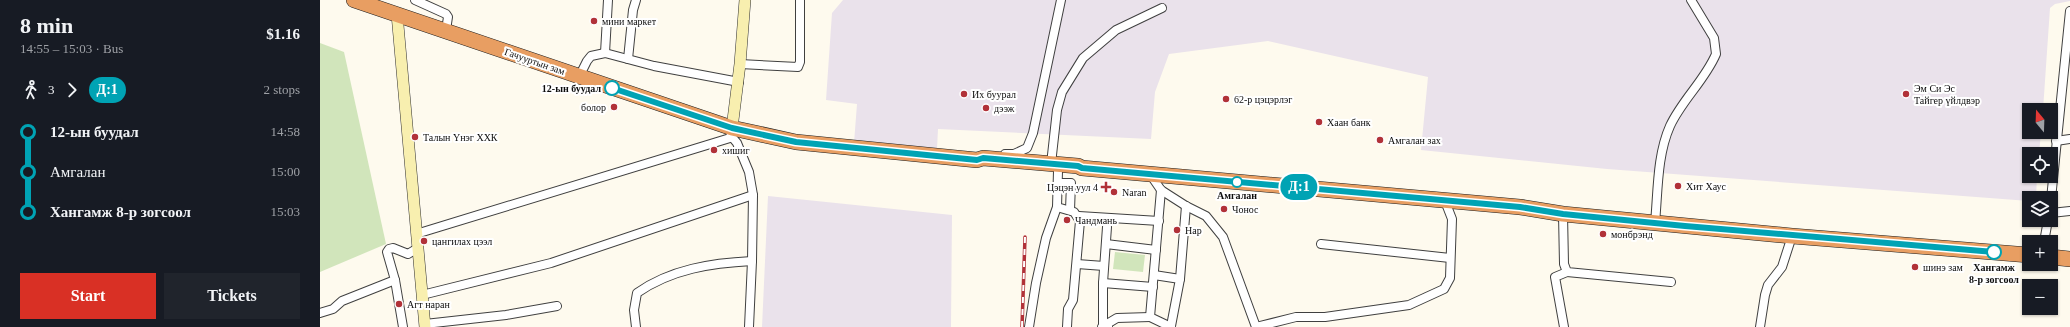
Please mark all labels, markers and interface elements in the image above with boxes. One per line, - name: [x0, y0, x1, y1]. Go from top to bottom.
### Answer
- text: 8 min: [20, 13, 73, 38]
- marker: мини маркет: [589, 16, 599, 26]
- place label: мини маркет: [602, 16, 657, 27]
- text: $1.16: [266, 26, 300, 42]
- text: 14:55 – 15:03 · Bus: [20, 41, 123, 56]
- street label: Гачууртын зам: [503, 46, 567, 77]
- icon: walk: [20, 79, 42, 101]
- icon: forward: [61, 79, 83, 101]
- marker: 12-ын буудал: [604, 80, 620, 96]
- text: 3: [48, 82, 55, 97]
- text: Д:1: [97, 82, 118, 97]
- text: 2 stops: [264, 82, 300, 97]
- place label: 12-ын буудал: [542, 83, 601, 94]
- place label: Эм Си Эс Тайгер үйлдвэр: [1914, 83, 1980, 106]
- marker: Их буурал: [959, 89, 969, 99]
- place label: Их буурал: [972, 89, 1016, 100]
- marker: Эм Си Эс Тайгер үйлдвэр: [1901, 89, 1911, 99]
- marker: 62-р цэцэрлэг: [1221, 94, 1231, 104]
- place label: 62-р цэцэрлэг: [1234, 94, 1292, 105]
- place label: болор: [581, 102, 606, 113]
- marker: болор: [609, 102, 619, 112]
- marker: дээж: [981, 103, 991, 113]
- place label: дээж: [994, 103, 1015, 114]
- north arrow: [2022, 103, 2058, 139]
- map controls: [2022, 103, 2058, 315]
- marker: Хаан банк: [1314, 117, 1324, 127]
- place label: Хаан банк: [1327, 117, 1371, 128]
- text: 12-ын буудал: [50, 124, 139, 140]
- text: 14:58: [270, 124, 300, 139]
- marker: Талын Үнэг ХХК: [410, 132, 420, 142]
- place label: Талын Үнэг ХХК: [423, 132, 498, 143]
- marker: Амгалан зах: [1375, 135, 1385, 145]
- place label: Амгалан зах: [1388, 135, 1441, 146]
- marker: хишиг: [709, 145, 719, 155]
- place label: хишиг: [722, 145, 750, 156]
- button: locate: [2022, 147, 2058, 183]
- text: Амгалан: [50, 164, 105, 180]
- text: 15:00: [270, 164, 300, 179]
- line badge: Д:1: [1276, 174, 1322, 200]
- marker: Амгалан: [1231, 176, 1243, 188]
- text: Д:1: [1288, 179, 1310, 194]
- marker: Хит Хаус: [1673, 181, 1683, 191]
- place label: Хит Хаус: [1686, 181, 1727, 192]
- place label: Цэцэн уул 4: [1047, 182, 1098, 193]
- marker: Цэцэн уул 4: [1101, 182, 1111, 192]
- marker: Naran: [1109, 187, 1119, 197]
- place label: Naran: [1122, 187, 1146, 198]
- place label: Амгалан: [1217, 190, 1257, 201]
- button: layers: [2022, 191, 2058, 227]
- text: Хангамж 8-р зогсоол: [50, 204, 191, 220]
- text: 15:03: [270, 204, 300, 219]
- marker: Чонос: [1219, 204, 1229, 214]
- place label: Чонос: [1232, 204, 1259, 215]
- marker: Чандмань: [1062, 215, 1072, 225]
- place label: Чандмань: [1075, 215, 1117, 226]
- marker: Нар: [1172, 225, 1182, 235]
- place label: Нар: [1185, 225, 1202, 236]
- marker: монбрэнд: [1598, 229, 1608, 239]
- place label: монбрэнд: [1611, 229, 1653, 240]
- button: +: [2022, 235, 2058, 271]
- marker: цангилах цээл: [419, 236, 429, 246]
- place label: цангилах цээл: [432, 236, 492, 247]
- marker: Хангамж 8-р зогсоол: [1986, 244, 2002, 260]
- marker: шинэ зам: [1910, 262, 1920, 272]
- place label: шинэ зам: [1923, 262, 1964, 273]
- place label: Хангамж 8-р зогсоол: [1969, 262, 2019, 285]
- button: Start: [20, 273, 156, 319]
- button: Tickets: [164, 273, 300, 319]
- button: −: [2022, 279, 2058, 315]
- marker: Агт наран: [394, 299, 404, 309]
- place label: Агт наран: [407, 299, 450, 310]

